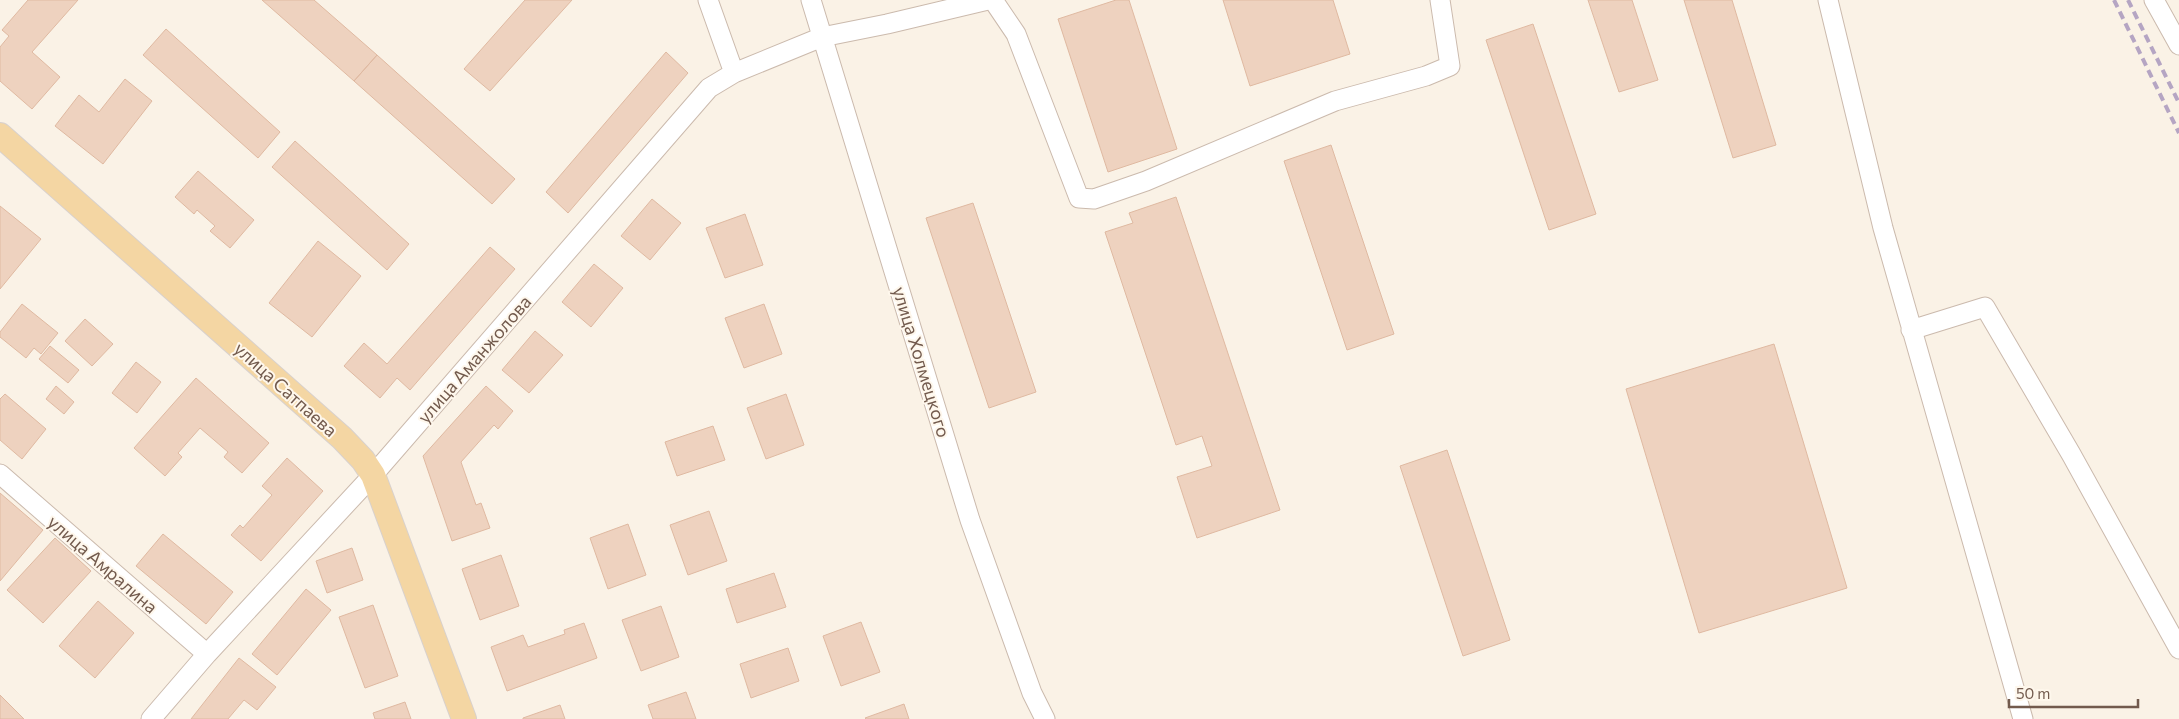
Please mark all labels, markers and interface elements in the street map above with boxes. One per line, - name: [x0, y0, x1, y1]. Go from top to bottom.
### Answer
- street label: улица Холмецкого: [889, 284, 955, 440]
- street label: улица Аманжолова: [413, 291, 535, 427]
- street label: улица Сатпаева: [230, 337, 342, 441]
- street label: улица Амралина: [44, 510, 162, 618]
- scale bar: [2009, 676, 2138, 708]
- text: 50 m: [2016, 684, 2050, 702]

